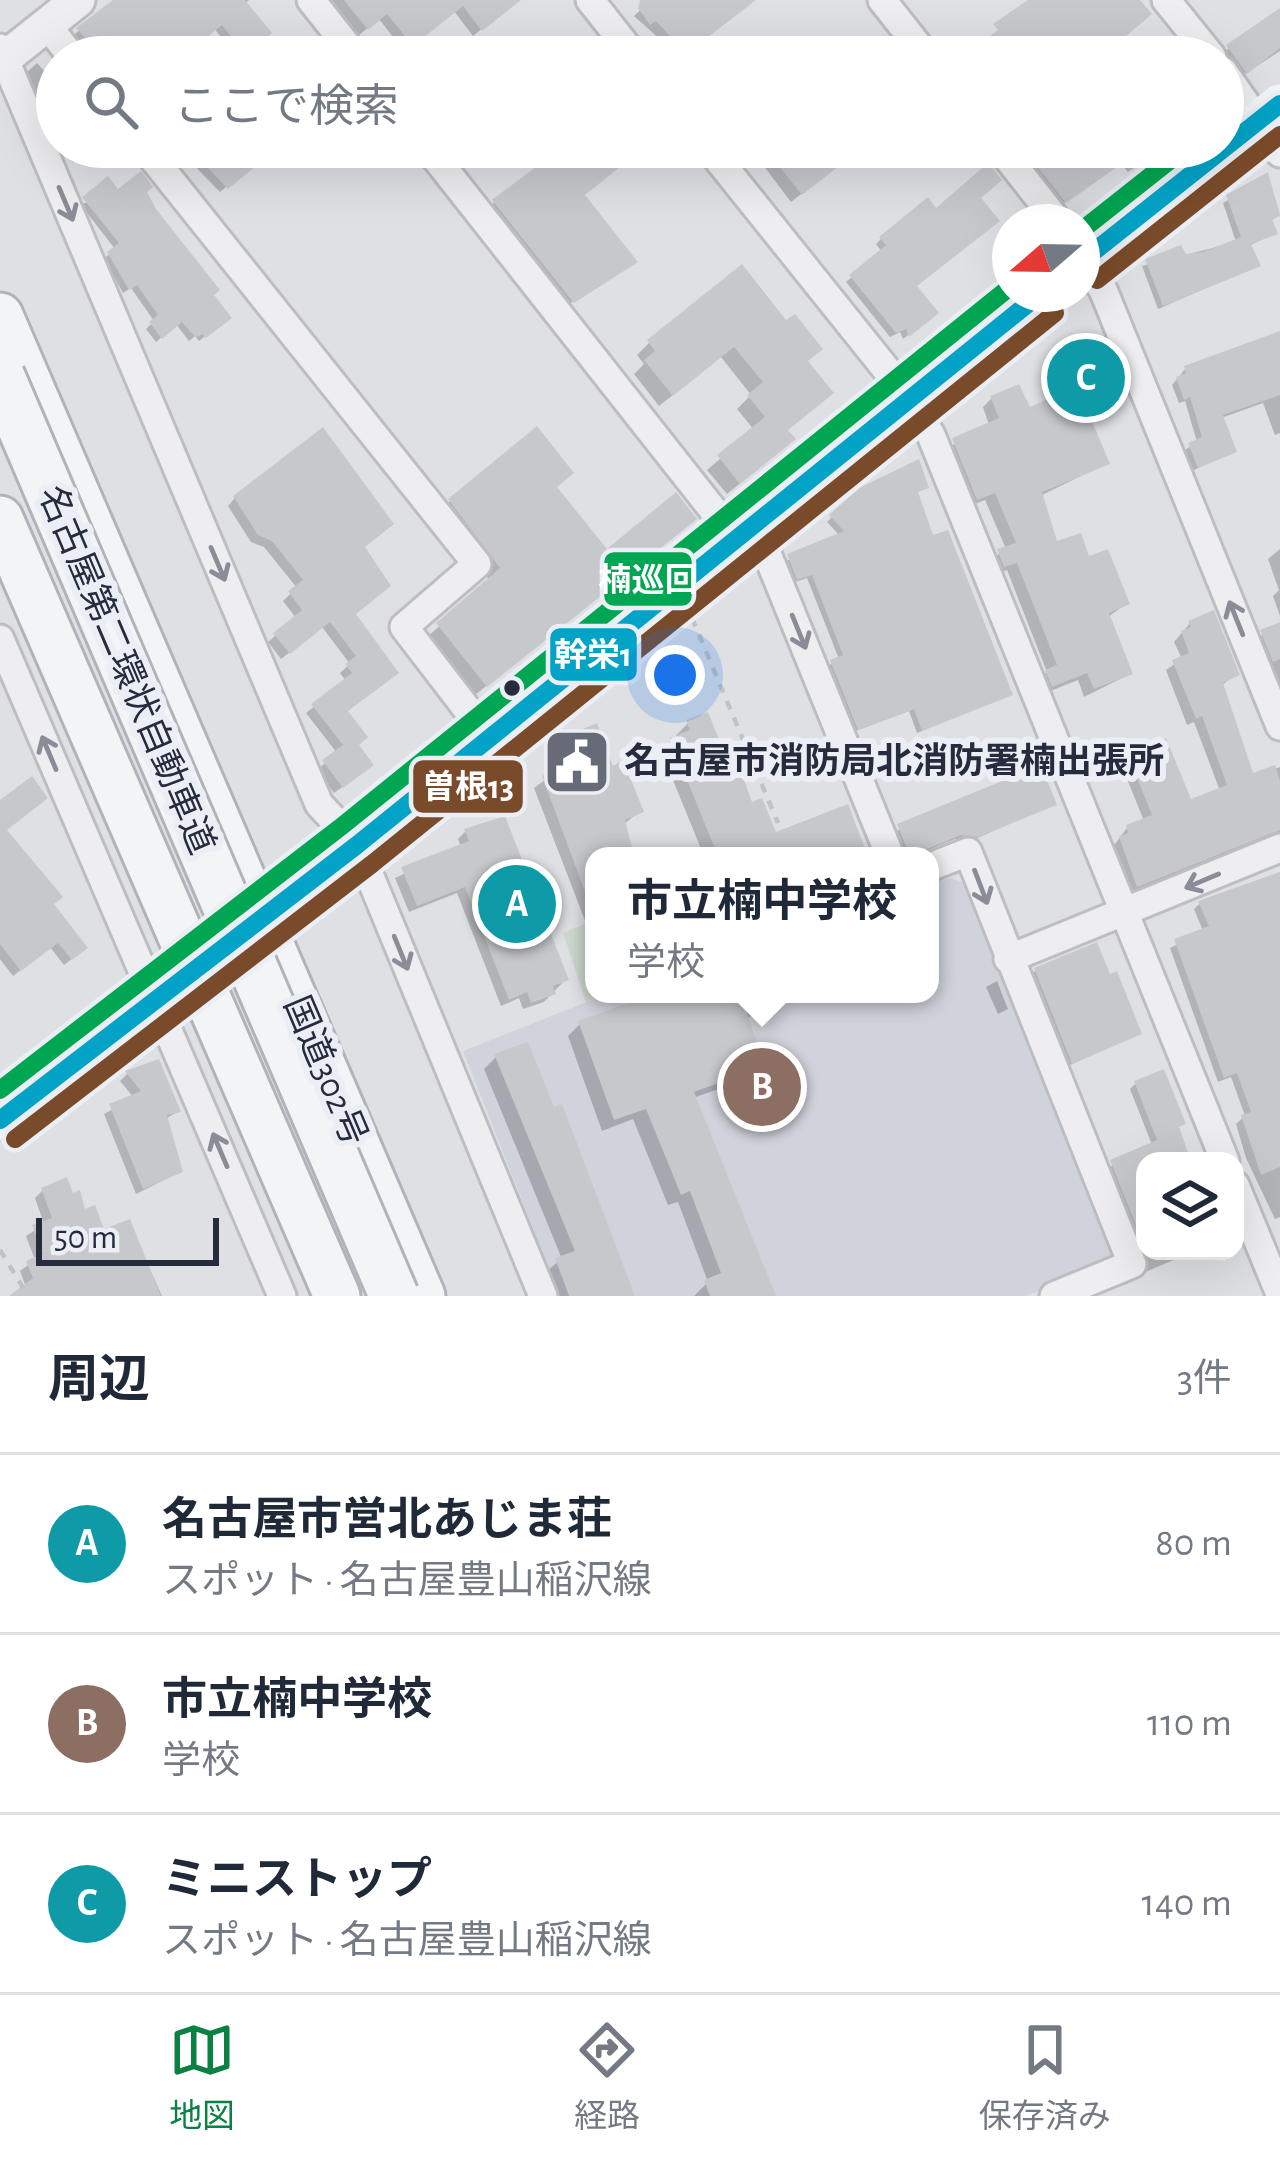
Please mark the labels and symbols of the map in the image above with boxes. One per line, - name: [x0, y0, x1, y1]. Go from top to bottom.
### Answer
- one-way arrow: [57, 185, 78, 222]
- north arrow: [992, 204, 1100, 312]
- pin: C: [1047, 333, 1125, 423]
- street label: 名古屋第二環状自動車道: [32, 480, 222, 859]
- one-way arrow: [209, 544, 230, 581]
- line badge: 楠巡回: [602, 550, 694, 608]
- text: 楠巡回: [599, 562, 698, 598]
- one-way arrow: [1224, 600, 1245, 637]
- one-way arrow: [790, 613, 811, 650]
- line badge: 幹栄1: [548, 626, 639, 683]
- text: 幹栄1: [554, 637, 632, 673]
- your location: [645, 645, 705, 705]
- unlabelled marker: [501, 677, 523, 699]
- public building icon: 名古屋市消防局北消防署楠出張所: [542, 727, 612, 797]
- one-way arrow: [37, 735, 58, 772]
- place label: 名古屋市消防局北消防署楠出張所: [624, 742, 1164, 780]
- line badge: 曽根13: [411, 758, 525, 815]
- text: 曽根13: [422, 769, 514, 805]
- pin: A: [478, 859, 556, 949]
- one-way arrow: [971, 867, 993, 904]
- one-way arrow: [1184, 872, 1221, 893]
- one-way arrow: [392, 933, 413, 970]
- street label: 国道302号: [278, 990, 374, 1151]
- pin: B: [723, 1042, 801, 1132]
- one-way arrow: [207, 1132, 229, 1168]
- scale bar: [36, 1212, 219, 1265]

